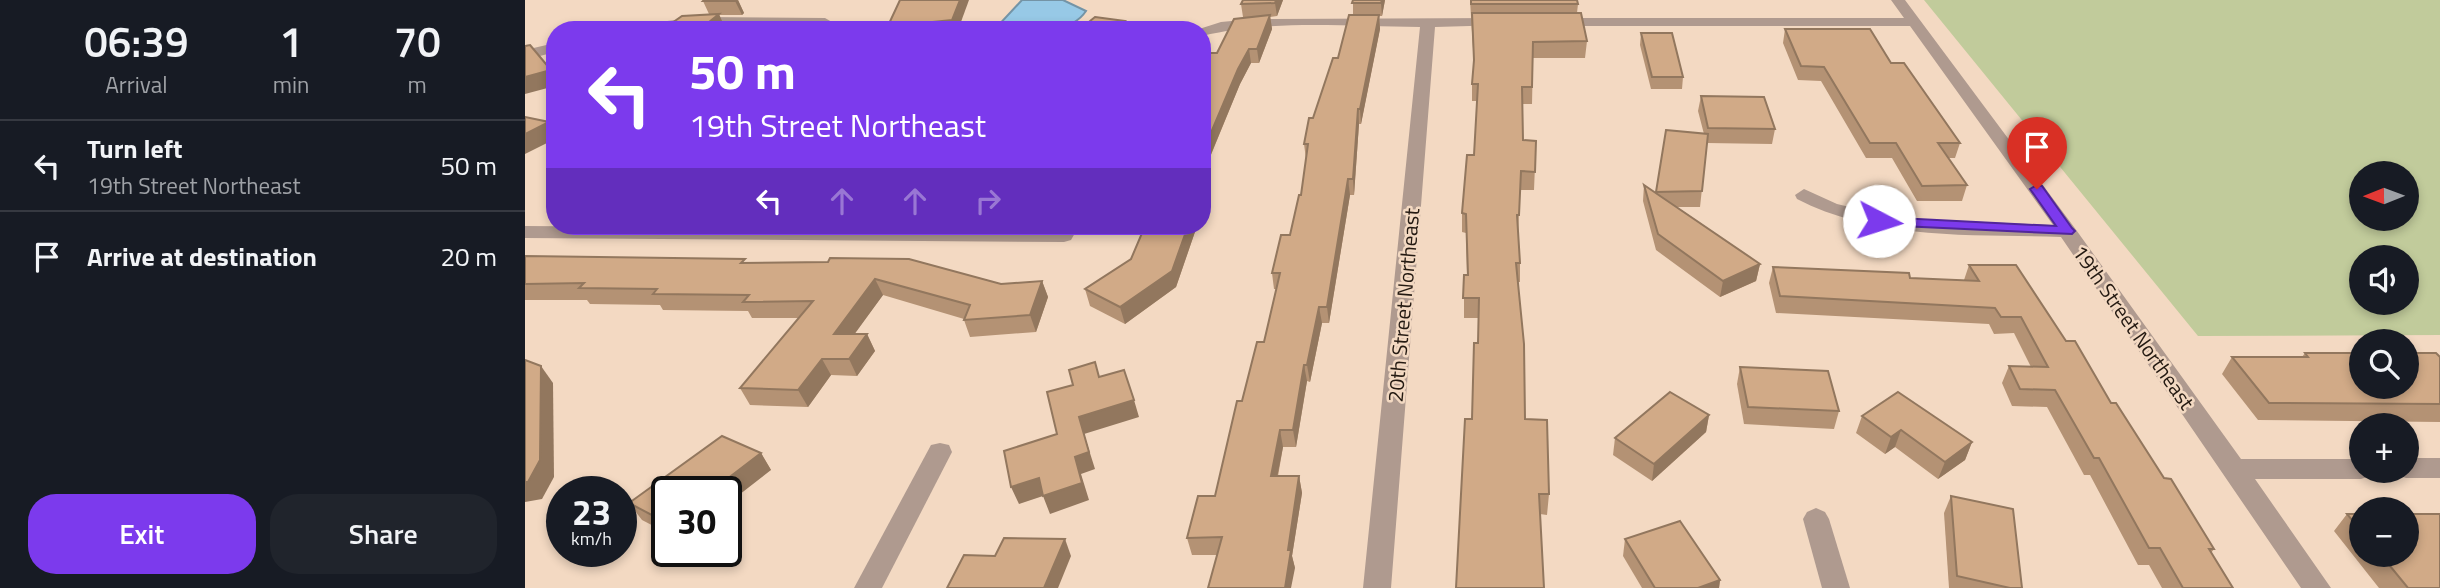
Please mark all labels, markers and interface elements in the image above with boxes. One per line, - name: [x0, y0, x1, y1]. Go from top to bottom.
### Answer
- text: 06:39: [84, 9, 188, 73]
- text: 1: [279, 9, 303, 73]
- text: 70: [394, 9, 441, 73]
- text: 50 m: [689, 33, 796, 108]
- icon: left: [574, 49, 665, 140]
- text: Arrival: [105, 67, 168, 102]
- text: min: [273, 67, 309, 102]
- text: m: [408, 67, 427, 102]
- text: 19th Street Northeast: [689, 101, 986, 149]
- pin: [2007, 117, 2067, 189]
- icon: arrive: [2018, 128, 2056, 166]
- text: Turn left: [87, 129, 182, 168]
- text: 50 m: [440, 146, 497, 185]
- icon: left: [28, 147, 66, 185]
- north arrow: [2349, 161, 2419, 231]
- map controls: [2349, 161, 2419, 567]
- text: 19th Street Northeast: [87, 168, 300, 203]
- icon: left: [750, 182, 788, 220]
- icon: ahead: [823, 182, 861, 220]
- icon: ahead: [896, 182, 934, 220]
- icon: right: [969, 182, 1007, 220]
- position arrow: [1842, 184, 1916, 258]
- street label: 20th Street Northeast: [1379, 206, 1427, 403]
- text: Arrive at destination: [87, 237, 317, 276]
- text: 20 m: [440, 237, 497, 276]
- icon: arrive: [28, 238, 66, 276]
- street label: 19th Street Northeast: [2065, 238, 2203, 417]
- button: sound: [2349, 245, 2419, 315]
- button: search: [2349, 329, 2419, 399]
- button: +: [2349, 413, 2419, 483]
- speed limit sign: 30: [651, 476, 742, 567]
- text: 23: [572, 485, 611, 539]
- button: Exit: [28, 494, 256, 574]
- button: Share: [270, 494, 497, 574]
- button: −: [2349, 497, 2419, 567]
- text: km/h: [571, 525, 612, 552]

